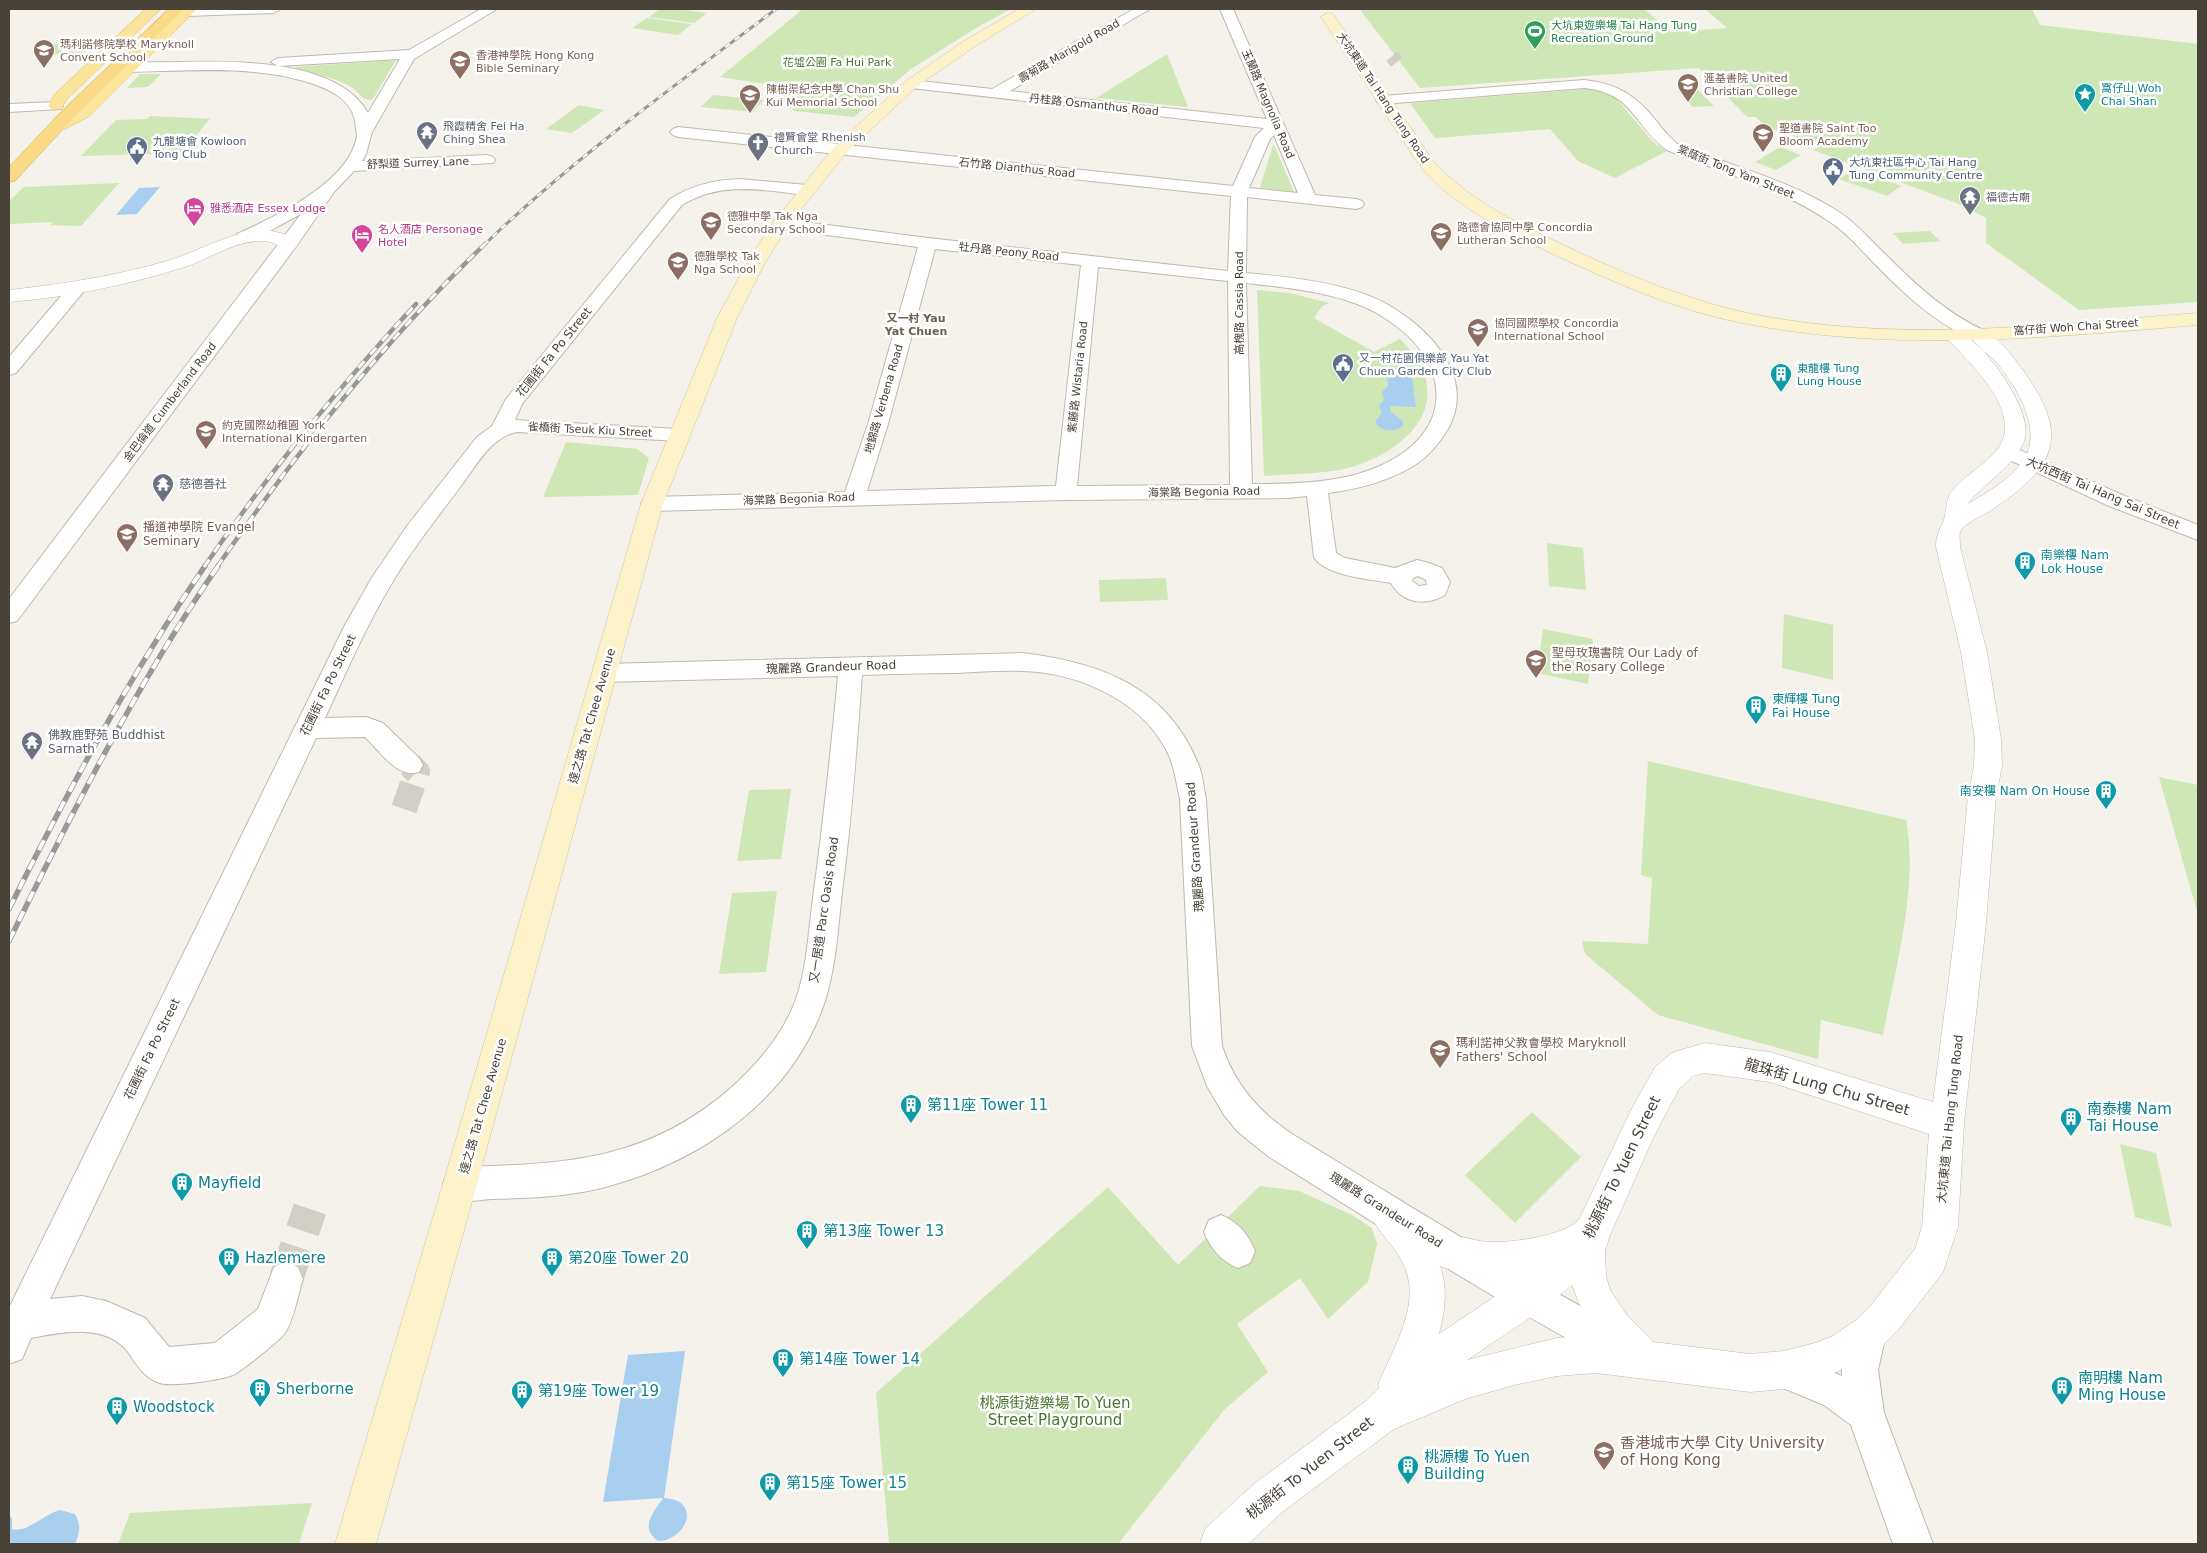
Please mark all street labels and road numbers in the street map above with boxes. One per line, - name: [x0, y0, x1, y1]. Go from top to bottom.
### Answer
- street label: 壽菊路 Marigold Road: [1016, 17, 1122, 85]
- street label: 大坑東道 Tai Hang Tung Road: [1334, 30, 1432, 166]
- street label: 玉蘭路 Magnolia Road: [1239, 47, 1297, 161]
- street label: 丹桂路 Osmanthus Road: [1028, 92, 1160, 118]
- street label: 棠蔭街 Tong Yam Street: [1676, 143, 1797, 202]
- street label: 舒梨道 Surrey Lane: [367, 155, 470, 171]
- street label: 石竹路 Dianthus Road: [958, 155, 1076, 181]
- street label: 牡丹路 Peony Road: [958, 240, 1060, 264]
- street label: 高槐路 Cassia Road: [1233, 251, 1246, 355]
- street label: 花圃街 Fa Po Street: [514, 304, 595, 400]
- street label: 窩仔街 Woh Chai Street: [2013, 316, 2140, 338]
- street label: 紫藤路 Wistaria Road: [1066, 320, 1090, 434]
- street label: 金巴倫道 Cumberland Road: [121, 340, 219, 464]
- street label: 地錦路 Verbena Road: [862, 343, 906, 455]
- street label: 雀橋街 Tseuk Kiu Street: [527, 420, 653, 440]
- street label: 大坑西街 Tai Hang Sai Street: [2024, 454, 2182, 532]
- street label: 海棠路 Begonia Road: [1148, 485, 1260, 499]
- street label: 海棠路 Begonia Road: [743, 491, 855, 507]
- street label: 花圃街 Fa Po Street: [297, 632, 359, 738]
- street label: 達之路 Tat Chee Avenue: [566, 647, 618, 785]
- street label: 瑰麗路 Grandeur Road: [766, 658, 896, 676]
- street label: 瑰麗路 Grandeur Road: [1183, 781, 1207, 913]
- street label: 又一居道 Parc Oasis Road: [807, 836, 841, 984]
- street label: 花圃街 Fa Po Street: [121, 996, 183, 1102]
- street label: 大坑東道 Tai Hang Tung Road: [1934, 1034, 1966, 1204]
- street label: 達之路 Tat Chee Avenue: [457, 1037, 509, 1175]
- street label: 龍珠街 Lung Chu Street: [1742, 1055, 1912, 1119]
- street label: 桃源街 To Yuen Street: [1580, 1093, 1664, 1241]
- street label: 瑰麗路 Grandeur Road: [1327, 1169, 1445, 1251]
- street label: 桃源街 To Yuen Street: [1243, 1413, 1377, 1523]

